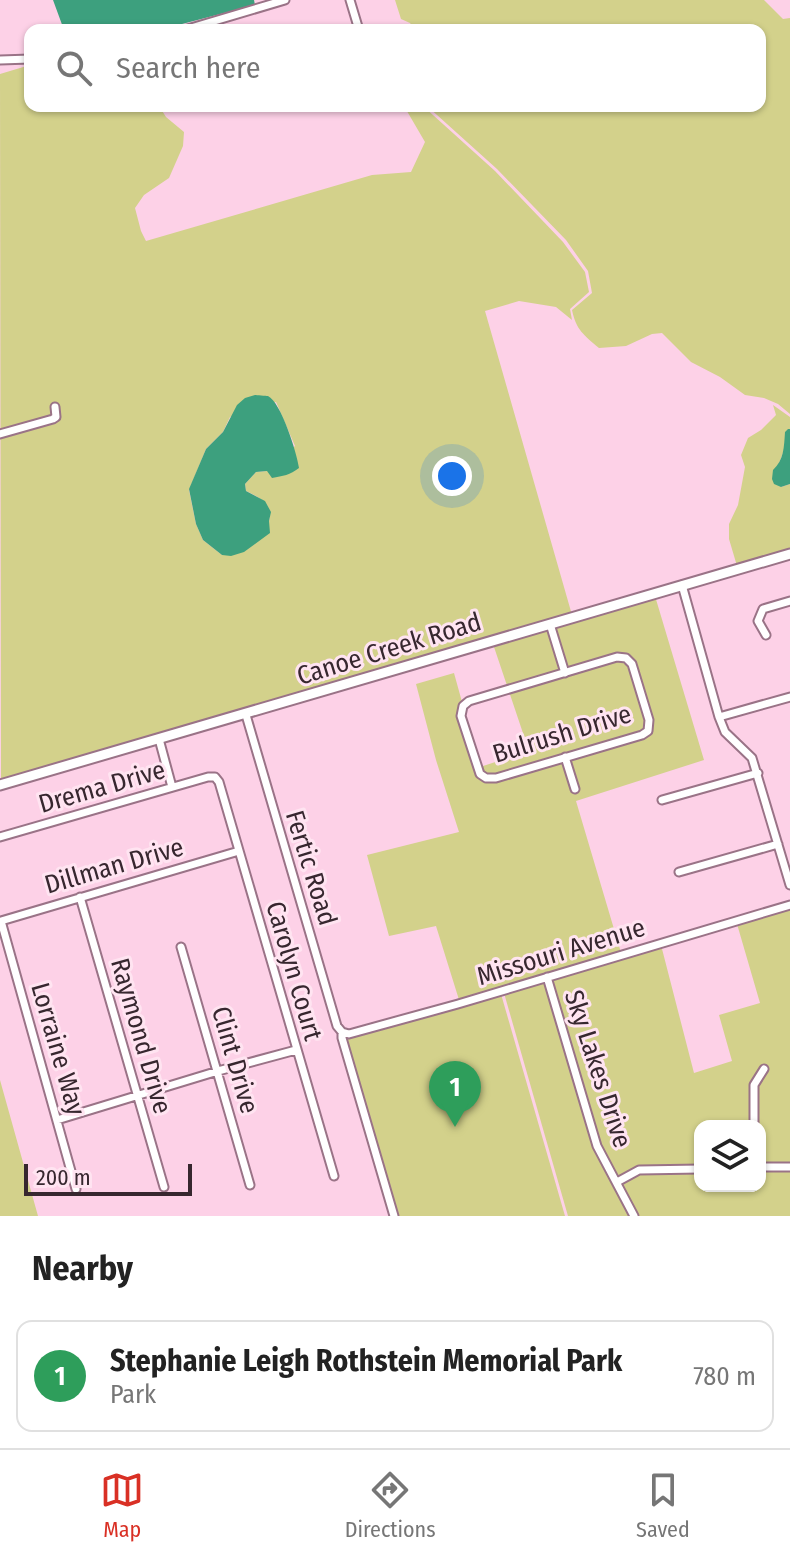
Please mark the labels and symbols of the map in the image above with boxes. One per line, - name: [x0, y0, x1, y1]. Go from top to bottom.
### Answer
- your location: [432, 456, 472, 496]
- street label: Canoe Creek Road: [293, 606, 485, 692]
- street label: Bulrush Drive: [489, 698, 635, 770]
- street label: Drema Drive: [35, 754, 169, 820]
- street label: Fertic Road: [279, 807, 343, 929]
- street label: Dillman Drive: [41, 831, 187, 901]
- street label: Carolyn Court: [259, 898, 329, 1045]
- street label: Missouri Avenue: [473, 912, 649, 992]
- street label: Raymond Drive: [104, 955, 178, 1117]
- street label: Lorraine Way: [24, 979, 92, 1119]
- street label: Sky Lakes Drive: [558, 986, 638, 1152]
- street label: Clint Drive: [205, 1003, 265, 1117]
- pin: 1: [429, 1061, 481, 1127]
- scale bar: [24, 1160, 192, 1196]

